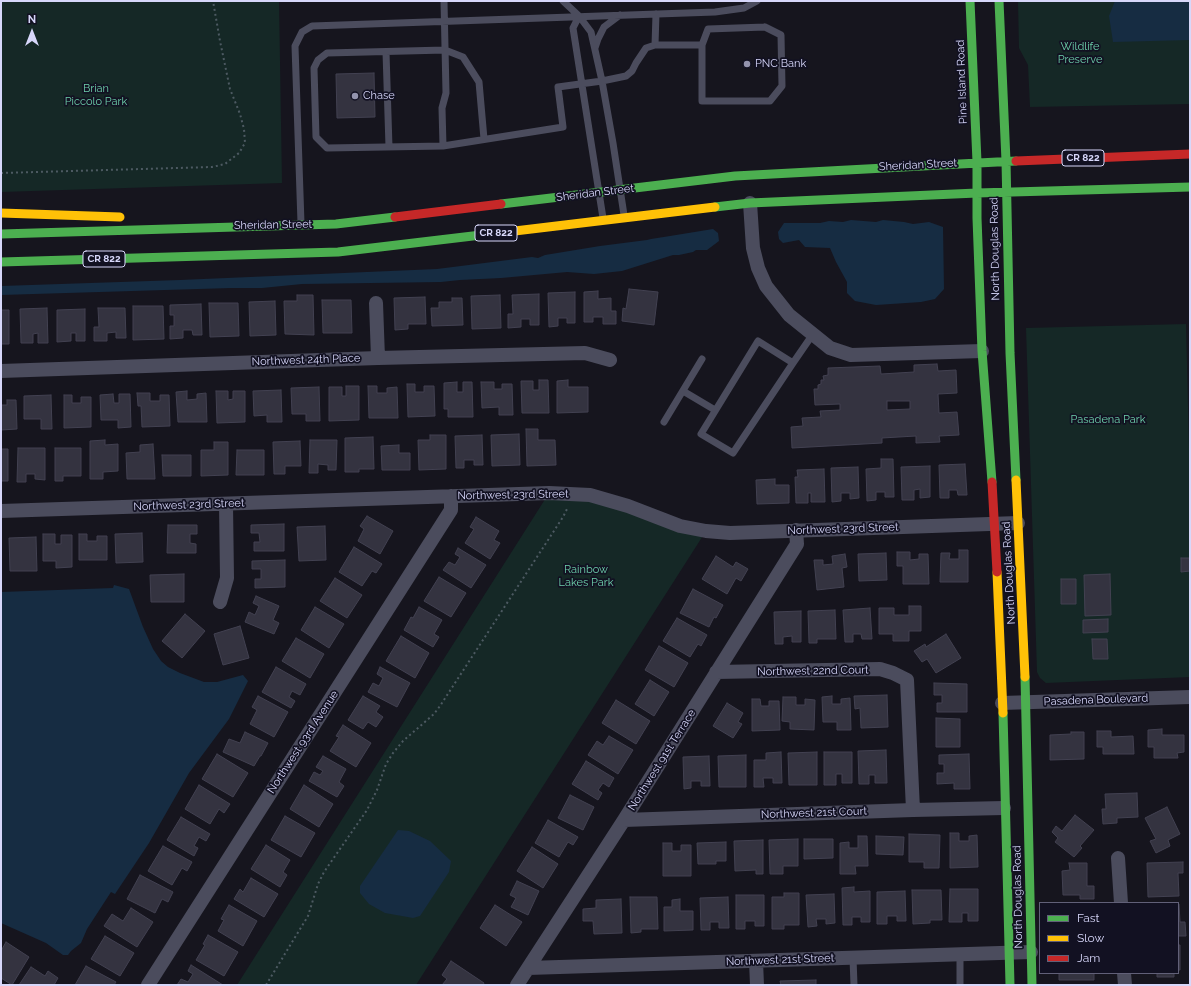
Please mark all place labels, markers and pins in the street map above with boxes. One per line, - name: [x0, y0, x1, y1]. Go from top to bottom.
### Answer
- place label: PNC Bank: [755, 57, 806, 71]
- marker: PNC Bank: [742, 59, 752, 69]
- place label: Chase: [363, 89, 395, 103]
- marker: Chase: [350, 91, 360, 101]

